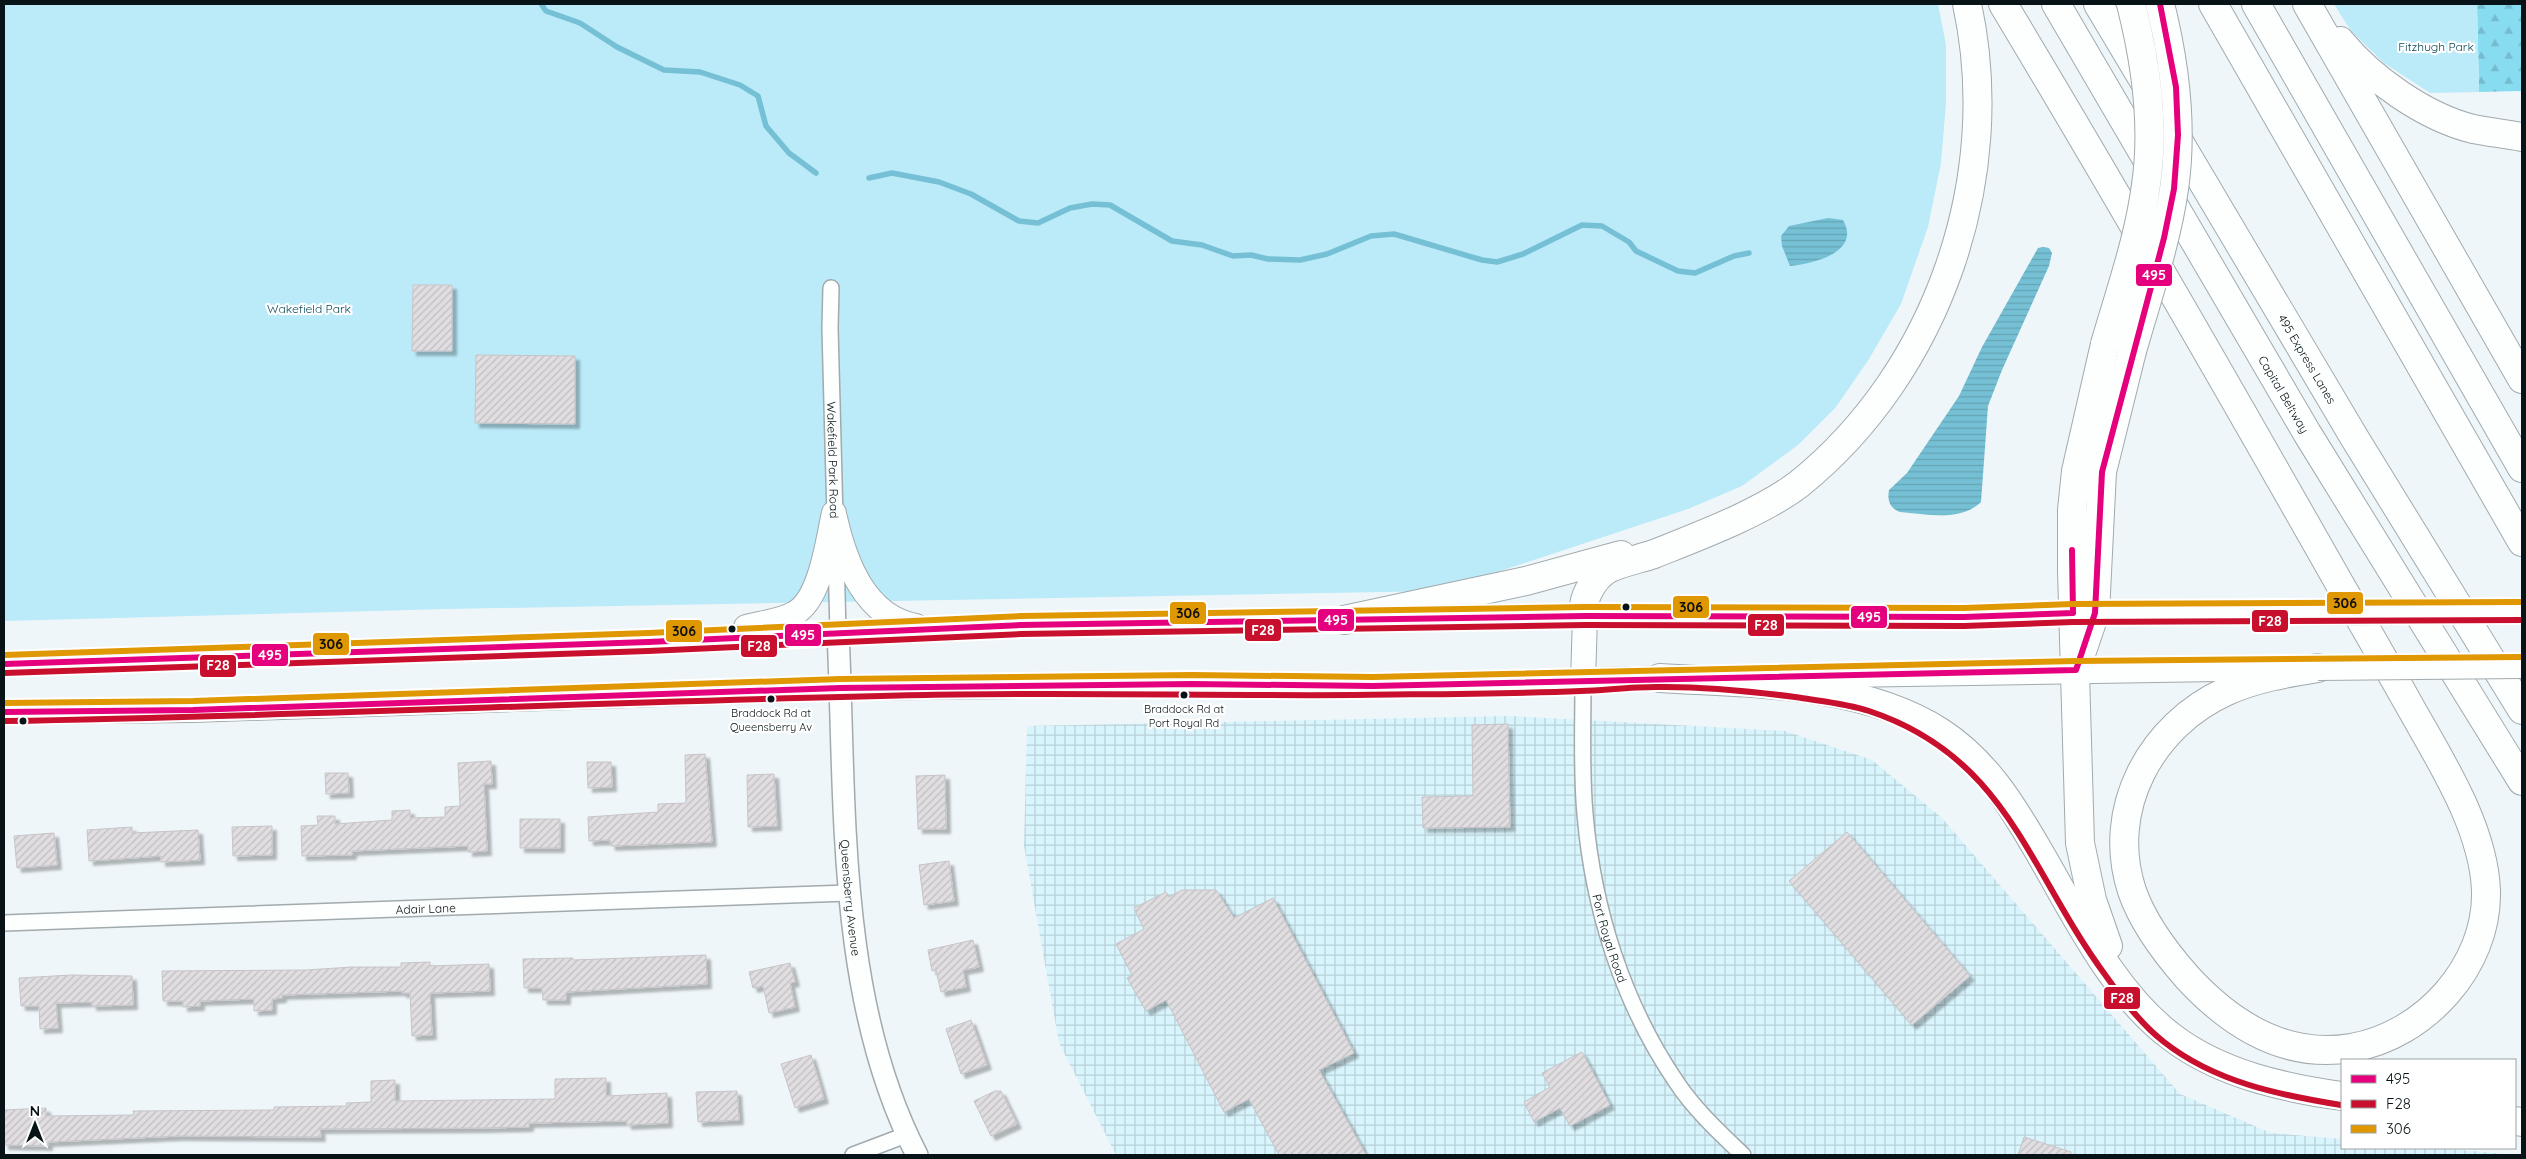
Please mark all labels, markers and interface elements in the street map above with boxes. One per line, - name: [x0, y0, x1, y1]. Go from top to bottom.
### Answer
- park label: Fitzhugh Park: [2398, 39, 2474, 54]
- line badge: 495: [2135, 263, 2173, 287]
- text: 495: [2142, 266, 2166, 284]
- park label: Wakefield Park: [267, 301, 351, 316]
- street label: 495 Express Lanes: [2275, 311, 2340, 407]
- street label: Capital Beltway: [2256, 353, 2313, 436]
- street label: Wakefield Park Road: [824, 401, 843, 519]
- line badge: 306: [2326, 591, 2364, 615]
- text: 306: [2333, 594, 2357, 612]
- line badge: 306: [1672, 595, 1710, 619]
- text: 306: [1679, 598, 1703, 616]
- line badge: 306: [1169, 601, 1207, 625]
- unlabelled marker: [1621, 602, 1631, 612]
- text: 306: [1176, 604, 1200, 622]
- line badge: 495: [1850, 605, 1888, 629]
- line badge: 495: [1317, 608, 1355, 632]
- text: 495: [1857, 608, 1881, 626]
- line badge: F28: [2251, 609, 2289, 633]
- text: 495: [1324, 611, 1348, 629]
- text: F28: [2258, 612, 2282, 630]
- line badge: F28: [1747, 613, 1785, 637]
- text: F28: [1754, 616, 1778, 634]
- line badge: F28: [1244, 618, 1282, 642]
- line badge: 306: [665, 619, 703, 643]
- text: F28: [1251, 621, 1275, 639]
- text: 306: [672, 622, 696, 640]
- line badge: 495: [784, 623, 822, 647]
- unlabelled marker: [727, 624, 737, 634]
- text: 495: [791, 626, 815, 644]
- line badge: 306: [312, 632, 350, 656]
- line badge: F28: [740, 634, 778, 658]
- text: 306: [319, 635, 343, 653]
- text: F28: [747, 637, 771, 655]
- line badge: 495: [251, 643, 289, 667]
- text: 495: [258, 646, 282, 664]
- line badge: F28: [199, 654, 237, 678]
- text: F28: [206, 656, 230, 674]
- marker: Braddock Rd at Port Royal Rd: [1179, 690, 1189, 700]
- marker: Braddock Rd at Queensberry Av: [766, 694, 776, 704]
- place label: Braddock Rd at Port Royal Rd: [1144, 702, 1224, 730]
- place label: Braddock Rd at Queensberry Av: [730, 706, 812, 734]
- unlabelled marker: [18, 716, 28, 726]
- street label: Queensberry Avenue: [838, 839, 864, 957]
- street label: Port Royal Road: [1590, 893, 1631, 984]
- street label: Adair Lane: [395, 899, 456, 917]
- line badge: F28: [2103, 986, 2141, 1010]
- text: F28: [2110, 989, 2134, 1007]
- legend: [2341, 1059, 2516, 1149]
- text: 495: [2386, 1069, 2410, 1088]
- text: F28: [2386, 1094, 2411, 1113]
- north arrow: [10, 1099, 60, 1149]
- text: N: [30, 1102, 40, 1120]
- text: 306: [2386, 1119, 2411, 1138]

